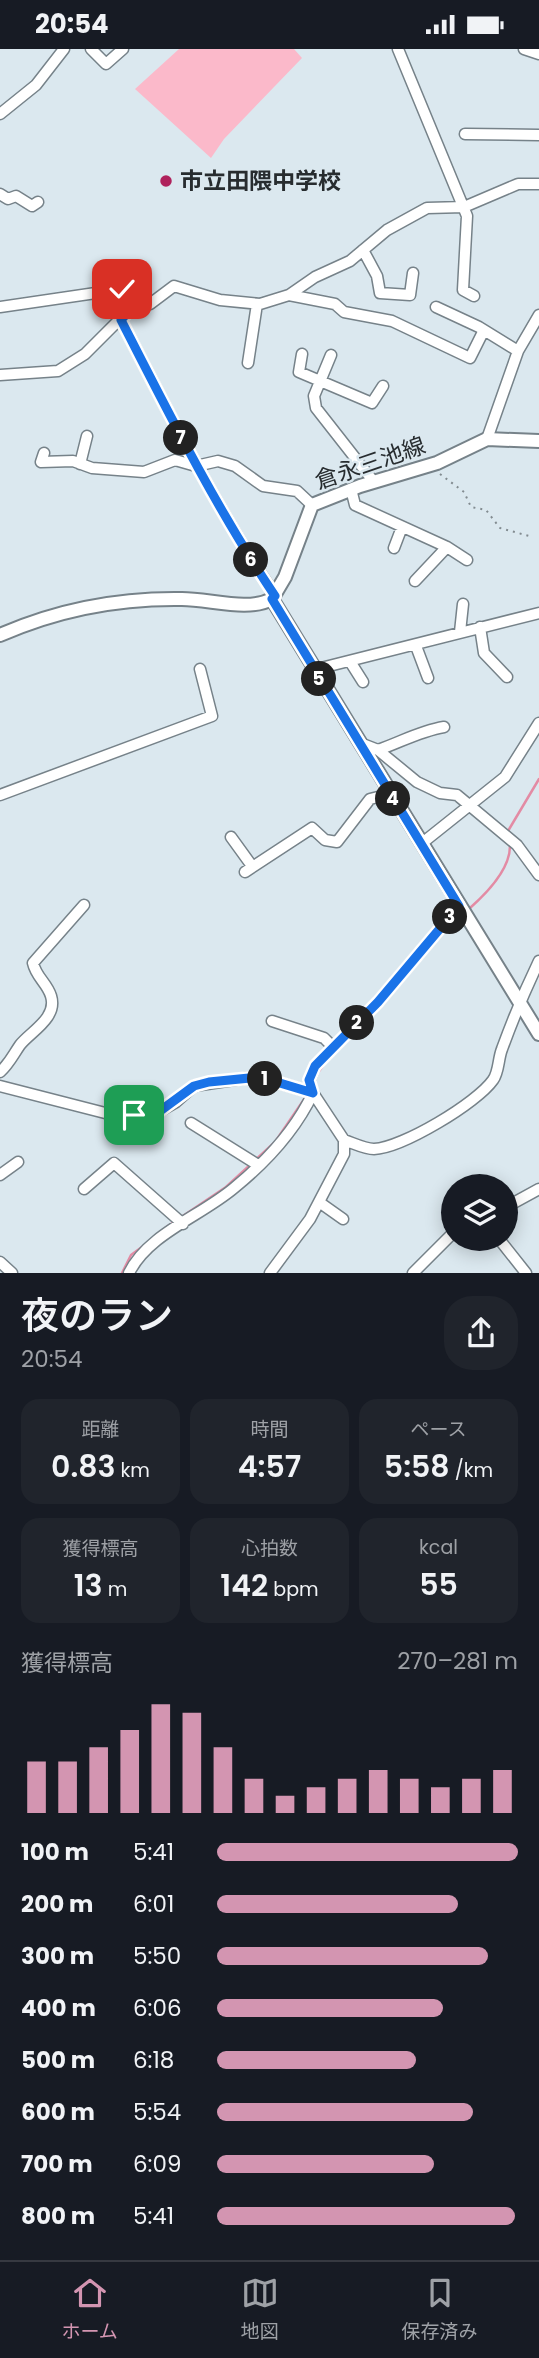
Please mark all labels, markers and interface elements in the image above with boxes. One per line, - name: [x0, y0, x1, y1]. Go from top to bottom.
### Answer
- text: 20:54: [35, 6, 109, 42]
- place label: 市立田隈中学校: [180, 165, 341, 197]
- marker: 市立田隈中学校: [158, 173, 174, 189]
- pin: [92, 259, 152, 319]
- icon: check: [103, 270, 141, 308]
- pin: 7: [164, 421, 198, 455]
- text: 7: [175, 424, 186, 451]
- street label: 倉永三池線: [310, 429, 430, 497]
- pin: 6: [233, 543, 268, 577]
- text: 6: [244, 546, 257, 573]
- pin: 5: [302, 661, 336, 697]
- text: 5: [312, 665, 325, 692]
- pin: 4: [376, 781, 410, 817]
- text: 4: [386, 785, 399, 812]
- pin: 3: [433, 899, 468, 935]
- text: 3: [444, 903, 455, 930]
- pin: 2: [340, 1005, 374, 1041]
- text: 2: [351, 1009, 362, 1036]
- pin: 1: [247, 1061, 282, 1097]
- text: 1: [261, 1065, 268, 1092]
- pin: [104, 1085, 164, 1145]
- icon: arrive: [115, 1096, 153, 1134]
- map controls: [441, 1174, 518, 1251]
- button: layers: [441, 1174, 518, 1251]
- text: 夜のラン: [21, 1289, 173, 1342]
- button: share: [444, 1296, 518, 1370]
- text: 20:54: [21, 1343, 82, 1375]
- text: 距離: [81, 1416, 120, 1443]
- text: 時間: [250, 1416, 289, 1443]
- text: ペース: [410, 1416, 467, 1443]
- text: 0.83: [51, 1445, 116, 1488]
- text: 4:57: [238, 1445, 301, 1488]
- text: 5:58: [384, 1445, 450, 1488]
- text: km: [116, 1457, 150, 1484]
- text: /km: [450, 1457, 493, 1484]
- text: kcal: [419, 1534, 458, 1561]
- text: 獲得標高: [62, 1535, 139, 1562]
- text: 心拍数: [241, 1535, 298, 1562]
- text: 55: [419, 1563, 458, 1606]
- text: 13: [74, 1564, 103, 1607]
- text: 142: [220, 1564, 268, 1607]
- text: m: [103, 1576, 127, 1603]
- text: bpm: [268, 1576, 319, 1603]
- text: 270–281 m: [397, 1645, 518, 1677]
- text: 獲得標高: [21, 1647, 113, 1679]
- text: 100 m: [21, 1836, 89, 1868]
- text: 5:41: [133, 1836, 174, 1868]
- text: 200 m: [21, 1888, 93, 1920]
- text: 6:01: [133, 1888, 174, 1920]
- text: 300 m: [21, 1940, 94, 1972]
- text: 5:50: [133, 1940, 181, 1972]
- text: 400 m: [21, 1992, 96, 2024]
- text: 6:06: [133, 1992, 182, 2024]
- text: 500 m: [21, 2044, 95, 2076]
- text: 6:18: [133, 2044, 174, 2076]
- text: 600 m: [21, 2096, 95, 2128]
- text: 5:54: [133, 2096, 181, 2128]
- text: 700 m: [21, 2148, 93, 2180]
- text: 6:09: [133, 2148, 181, 2180]
- text: 800 m: [21, 2200, 95, 2232]
- text: 5:41: [133, 2200, 174, 2232]
- tab: ホーム: [61, 2274, 118, 2346]
- tab: 地図: [241, 2274, 279, 2346]
- tab: 保存済み: [402, 2274, 478, 2346]

